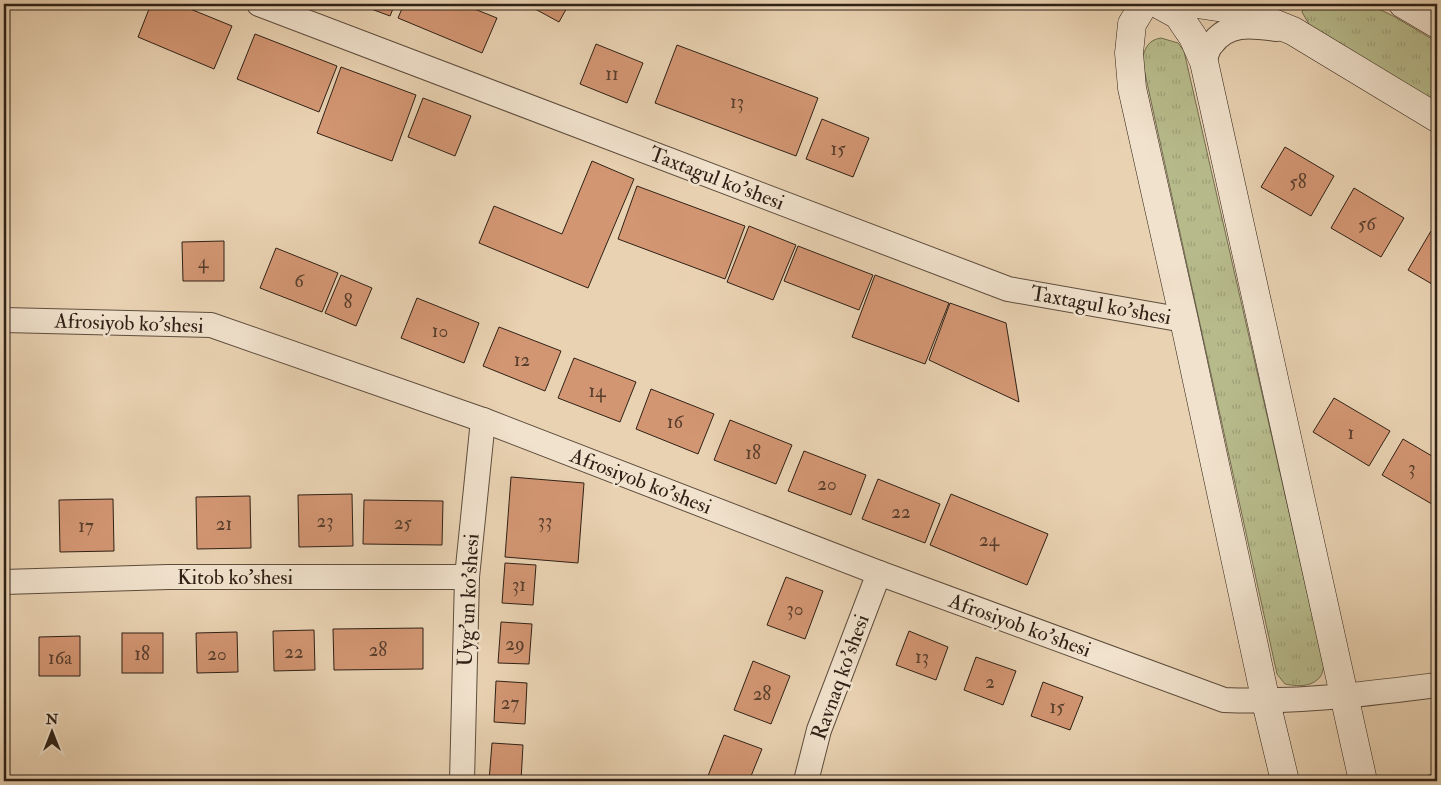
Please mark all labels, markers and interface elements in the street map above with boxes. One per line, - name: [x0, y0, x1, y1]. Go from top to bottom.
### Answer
- house number: 11: [605, 62, 619, 86]
- house number: 13: [730, 90, 744, 114]
- house number: 15: [830, 137, 846, 161]
- street label: Taxtagul ko'shesi: [646, 140, 788, 217]
- house number: 58: [1289, 170, 1307, 194]
- house number: 56: [1358, 212, 1377, 236]
- house number: 4: [198, 250, 209, 274]
- house number: 6: [294, 269, 305, 293]
- street label: Taxtagul ko'shesi: [1028, 280, 1174, 331]
- house number: 8: [344, 290, 353, 314]
- street label: Afrosiyob ko'shesi: [53, 307, 204, 340]
- house number: 10: [432, 319, 448, 343]
- house number: 12: [514, 348, 530, 372]
- house number: 14: [588, 379, 606, 403]
- house number: 16: [667, 410, 685, 434]
- house number: 1: [1348, 421, 1354, 445]
- house number: 18: [745, 441, 761, 465]
- street label: Afrosiyob ko'shesi: [565, 442, 716, 521]
- house number: 3: [1408, 456, 1416, 480]
- house number: 20: [817, 472, 837, 496]
- house number: 22: [891, 500, 911, 524]
- house number: 23: [317, 509, 333, 533]
- house number: 33: [538, 509, 552, 533]
- house number: 25: [394, 511, 413, 535]
- house number: 21: [216, 512, 232, 536]
- house number: 17: [78, 514, 94, 538]
- house number: 24: [979, 528, 1000, 552]
- street label: Uyg'un ko'shesi: [452, 533, 485, 667]
- street label: Kitob ko'shesi: [177, 564, 294, 591]
- house number: 31: [512, 573, 526, 597]
- street label: Afrosiyob ko'shesi: [944, 587, 1095, 664]
- house number: 30: [786, 597, 804, 621]
- street label: Ravnaq ko'shesi: [805, 610, 876, 744]
- house number: 29: [505, 632, 525, 656]
- house number: 28: [369, 638, 387, 662]
- house number: 22: [284, 640, 304, 664]
- house number: 18: [134, 642, 150, 666]
- house number: 20: [207, 642, 227, 666]
- house number: 13: [915, 645, 929, 669]
- house number: 16a: [48, 646, 72, 670]
- house number: 2: [985, 670, 995, 694]
- house number: 28: [753, 682, 771, 706]
- house number: 27: [501, 691, 519, 715]
- house number: 15: [1049, 695, 1065, 719]
- north arrow: [28, 708, 78, 758]
- text: N: [45, 711, 59, 728]

